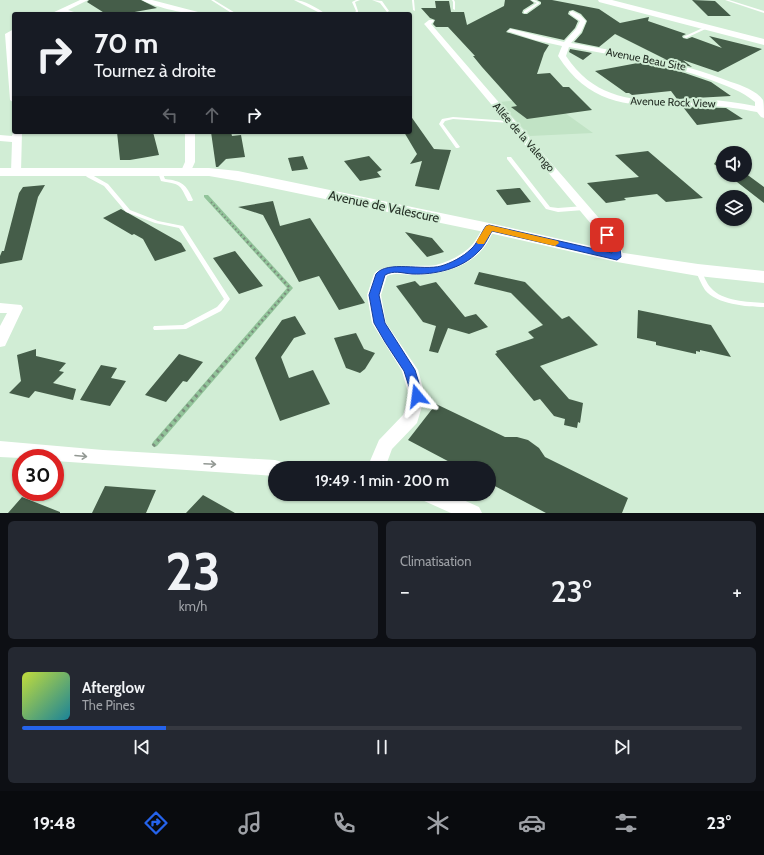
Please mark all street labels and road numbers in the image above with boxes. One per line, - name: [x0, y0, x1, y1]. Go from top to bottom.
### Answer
- street label: Avenue Beau Site: [605, 44, 687, 74]
- street label: Avenue Rock View: [630, 94, 716, 110]
- street label: Allée de la Valengo: [490, 99, 558, 175]
- street label: Avenue de Valescure: [327, 186, 441, 226]

